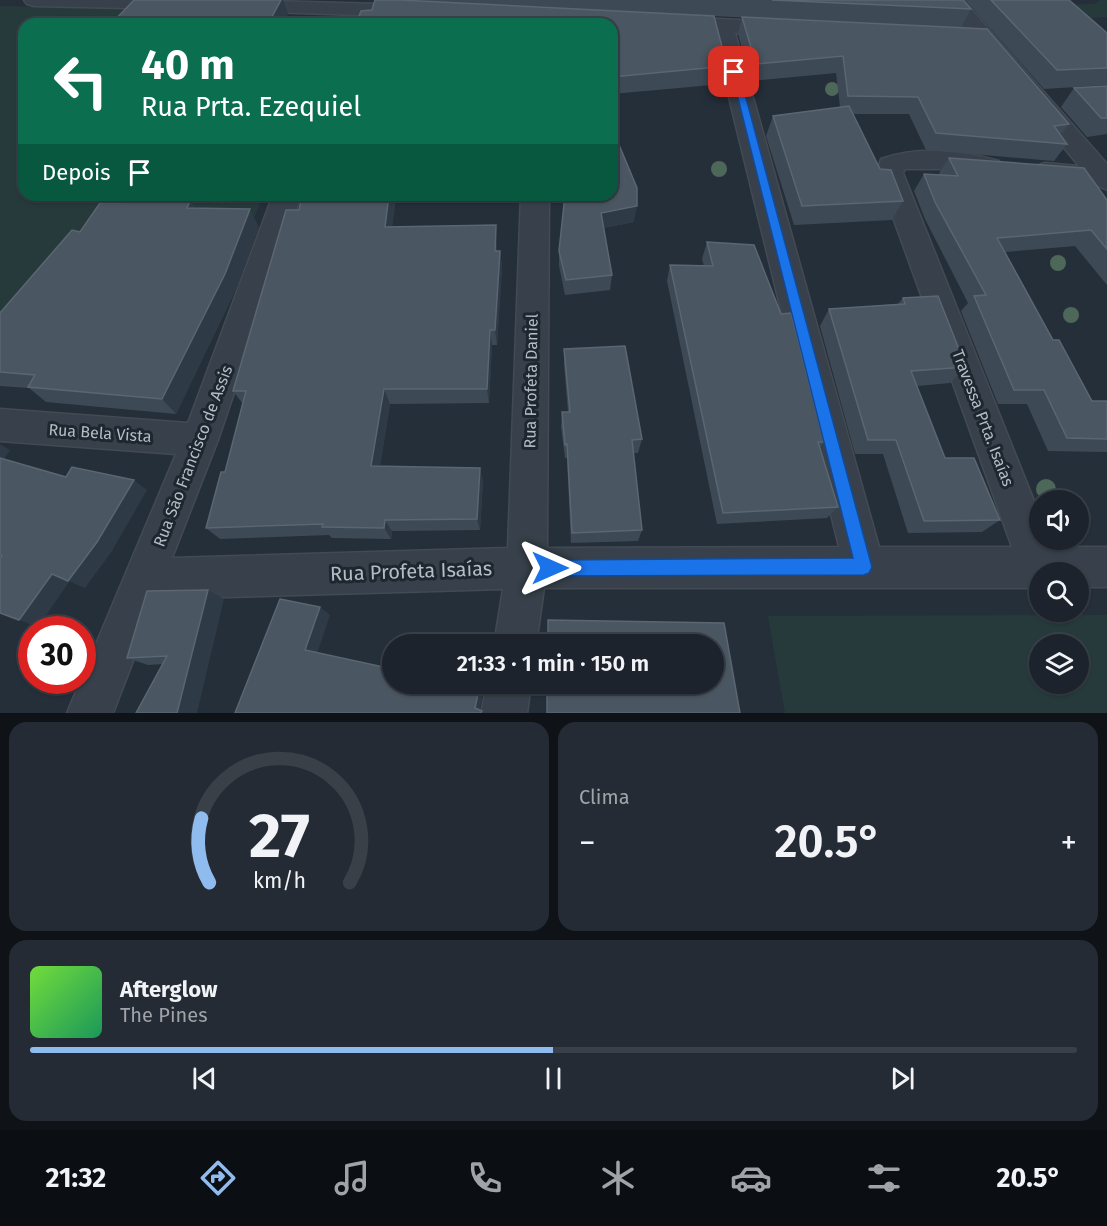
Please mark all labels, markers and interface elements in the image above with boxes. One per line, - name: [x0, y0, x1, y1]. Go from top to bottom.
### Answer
- text: 40 m: [141, 40, 235, 90]
- icon: left: [42, 42, 120, 120]
- pin: [708, 46, 759, 97]
- icon: arrive: [717, 55, 750, 88]
- text: Rua Prta. Ezequiel: [141, 91, 361, 123]
- icon: arrive: [123, 156, 156, 189]
- text: Depois: [42, 159, 111, 186]
- street label: Rua Profeta Daniel: [520, 313, 542, 448]
- street label: Travessa Prta. Isaías: [948, 347, 1018, 489]
- street label: Rua São Francisco de Assis: [150, 363, 236, 549]
- street label: Rua Bela Vista: [48, 420, 152, 446]
- map controls: [1029, 490, 1089, 694]
- button: sound: [1029, 490, 1089, 550]
- position arrow: [518, 536, 582, 600]
- street label: Rua Profeta Isaías: [330, 556, 492, 586]
- button: search: [1029, 562, 1089, 622]
- speed limit sign: 30: [18, 616, 96, 694]
- button: layers: [1029, 634, 1089, 694]
- text: 21:33 · 1 min · 150 m: [457, 650, 649, 677]
- text: Clima: [579, 785, 630, 809]
- text: 27: [249, 799, 309, 874]
- text: 20.5°: [774, 815, 882, 869]
- text: −: [579, 823, 596, 863]
- text: +: [1061, 823, 1077, 863]
- text: km/h: [252, 869, 306, 895]
- text: Afterglow: [120, 976, 217, 1003]
- text: The Pines: [120, 1003, 207, 1027]
- icon: previous: [188, 1062, 221, 1095]
- icon: pause: [537, 1062, 570, 1095]
- icon: next: [886, 1062, 919, 1095]
- icon: directions: [197, 1157, 239, 1199]
- icon: music: [331, 1157, 373, 1199]
- icon: phone: [464, 1157, 506, 1199]
- icon: climate: [597, 1157, 639, 1199]
- icon: car: [730, 1157, 772, 1199]
- icon: filters: [863, 1157, 905, 1199]
- text: 21:32: [46, 1162, 106, 1194]
- text: 20.5°: [997, 1162, 1061, 1194]

